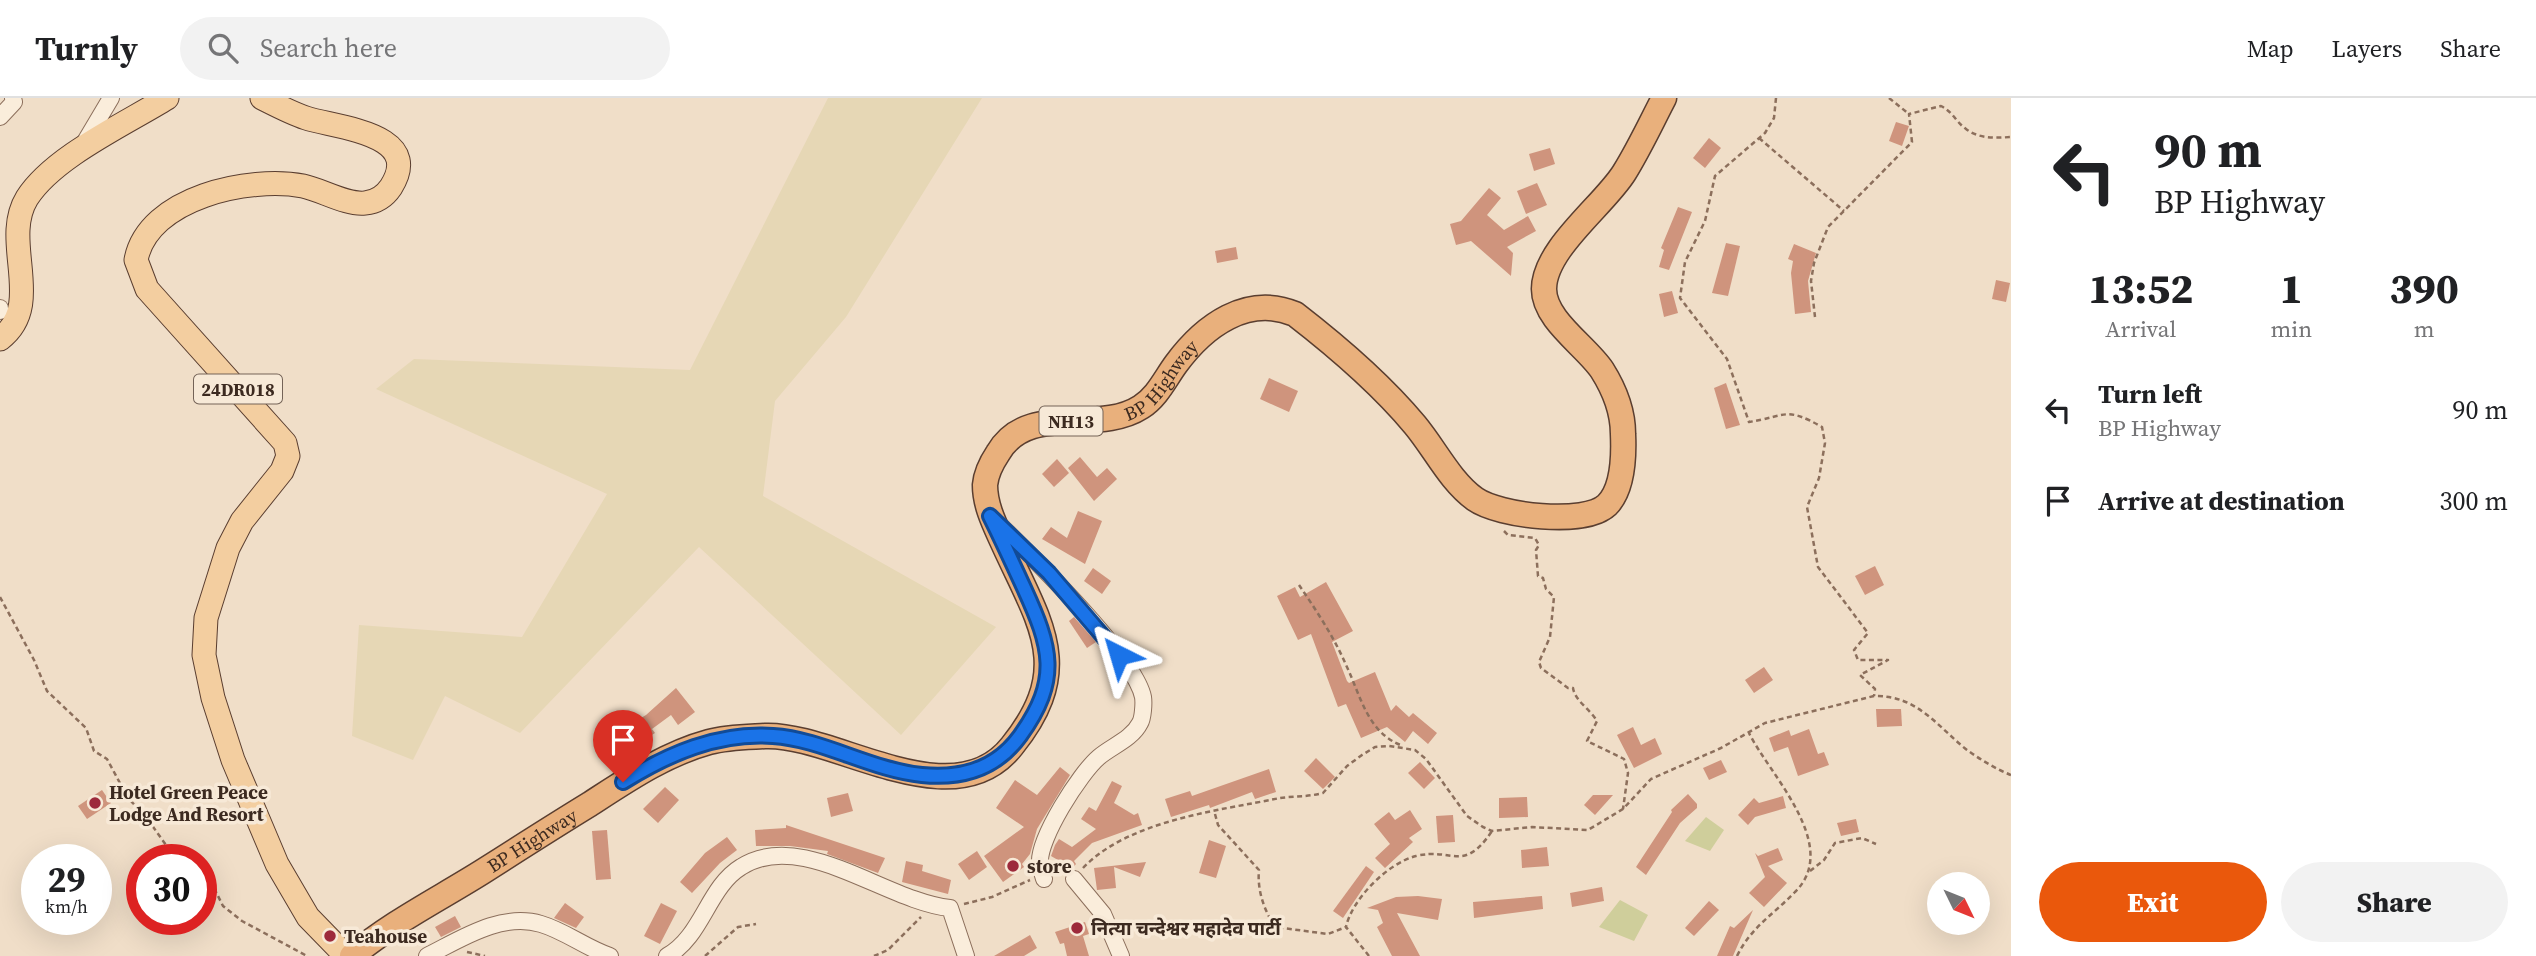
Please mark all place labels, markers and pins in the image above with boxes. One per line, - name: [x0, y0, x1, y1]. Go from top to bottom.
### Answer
- pin: [593, 710, 653, 782]
- place label: Hotel Green Peace Lodge And Resort: [109, 779, 268, 827]
- marker: Hotel Green Peace Lodge And Resort: [87, 795, 103, 811]
- place label: store: [1027, 853, 1072, 879]
- marker: store: [1005, 858, 1021, 874]
- place label: नित्या चन्देश्वर महादेव पार्टी: [1091, 915, 1282, 941]
- marker: नित्या चन्देश्वर महादेव पार्टी: [1069, 920, 1085, 936]
- place label: Teahouse: [344, 923, 427, 949]
- marker: Teahouse: [322, 928, 338, 944]

